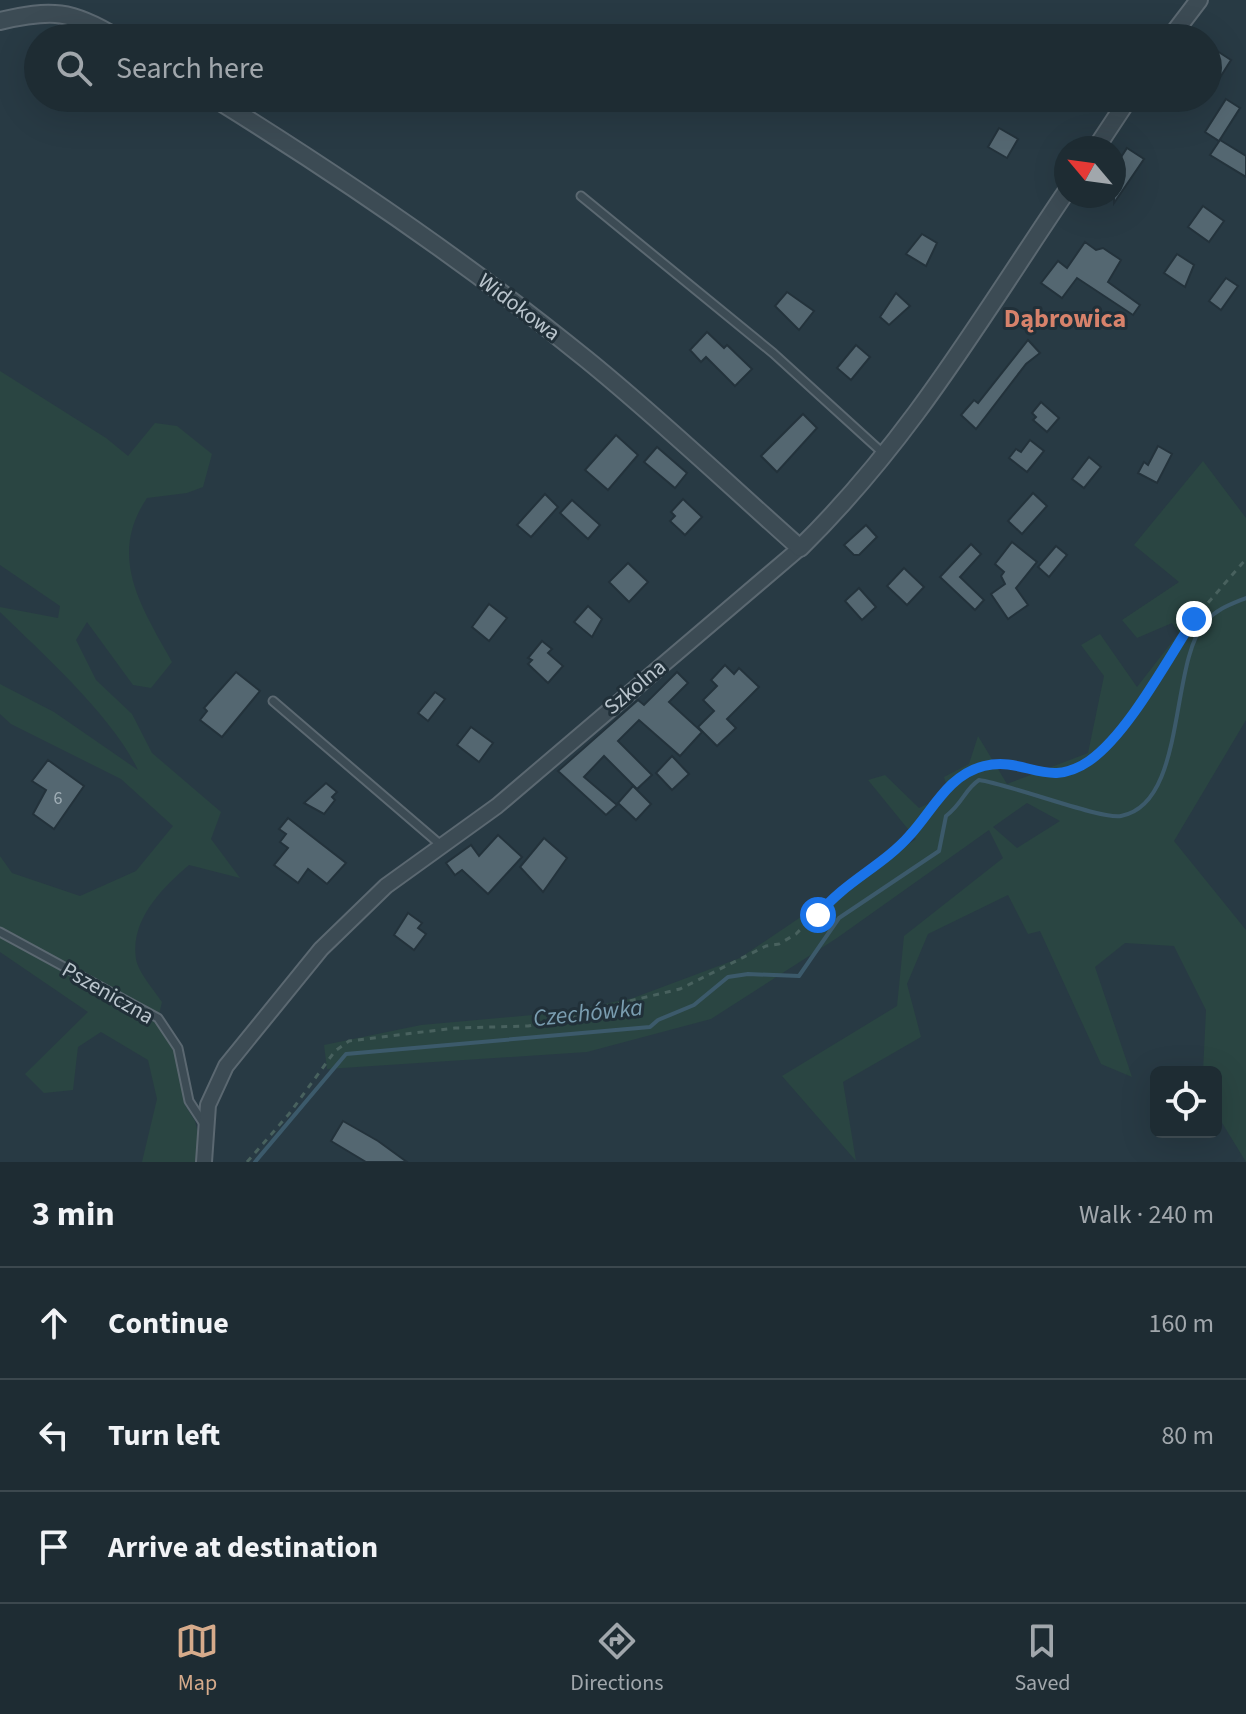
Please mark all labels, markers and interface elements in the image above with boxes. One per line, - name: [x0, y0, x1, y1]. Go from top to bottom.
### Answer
- search box: [24, 24, 1222, 112]
- icon: search: [52, 46, 96, 90]
- text: Search here: [116, 47, 264, 90]
- north arrow: [1054, 136, 1126, 208]
- street label: Widokowa: [471, 265, 567, 349]
- district label: Dąbrowica: [1004, 300, 1126, 337]
- route end: [1176, 601, 1212, 637]
- street label: Szkolna: [597, 652, 673, 722]
- house number: 6: [54, 786, 63, 811]
- route start: [800, 897, 836, 933]
- street label: Pszeniczna: [56, 954, 160, 1032]
- water label: Czechówka: [531, 990, 645, 1036]
- map controls: [1150, 1066, 1222, 1138]
- button: locate: [1150, 1066, 1222, 1138]
- text: 3 min: [32, 1190, 115, 1239]
- text: Walk · 240 m: [1079, 1196, 1214, 1233]
- icon: ahead: [32, 1301, 76, 1345]
- text: Continue: [108, 1302, 229, 1345]
- text: 160 m: [1148, 1305, 1214, 1342]
- icon: left: [32, 1413, 76, 1457]
- text: Turn left: [108, 1414, 220, 1457]
- text: 80 m: [1161, 1417, 1214, 1454]
- icon: arrive: [32, 1525, 76, 1569]
- text: Arrive at destination: [108, 1526, 378, 1569]
- tab: Map: [175, 1619, 219, 1699]
- tab: Directions: [570, 1619, 663, 1699]
- tab: Saved: [1014, 1619, 1071, 1699]

